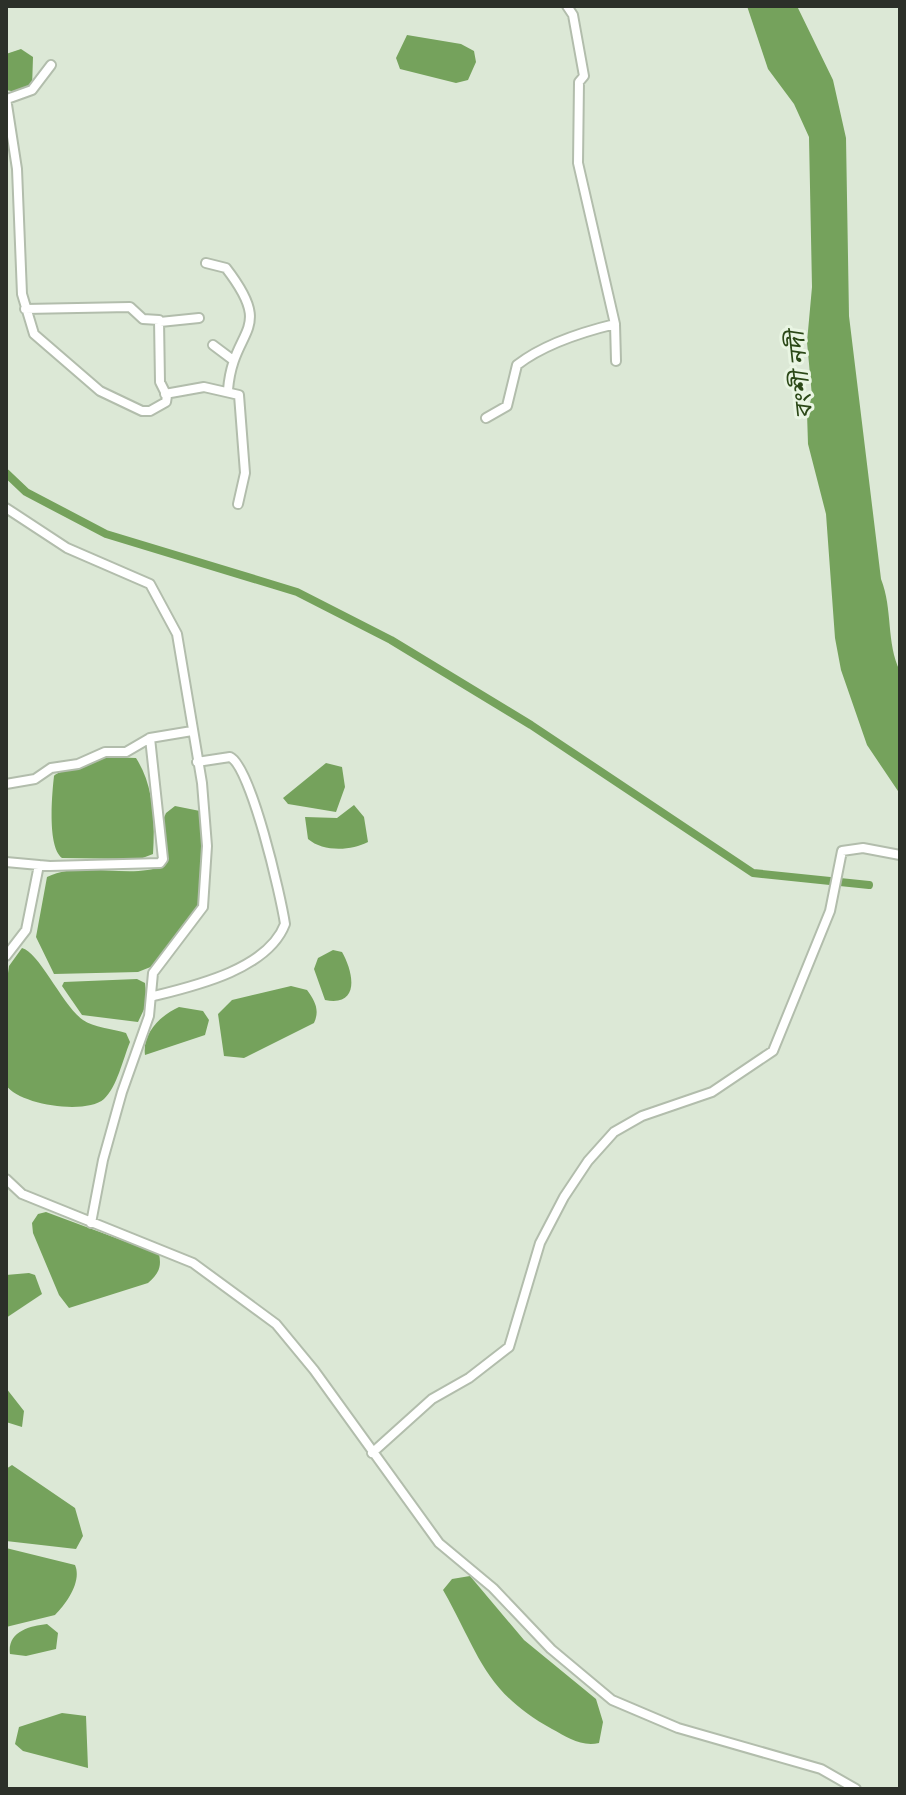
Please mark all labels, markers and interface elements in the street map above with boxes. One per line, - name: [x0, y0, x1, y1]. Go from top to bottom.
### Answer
- water label: বংশী নদী: [780, 325, 819, 420]

